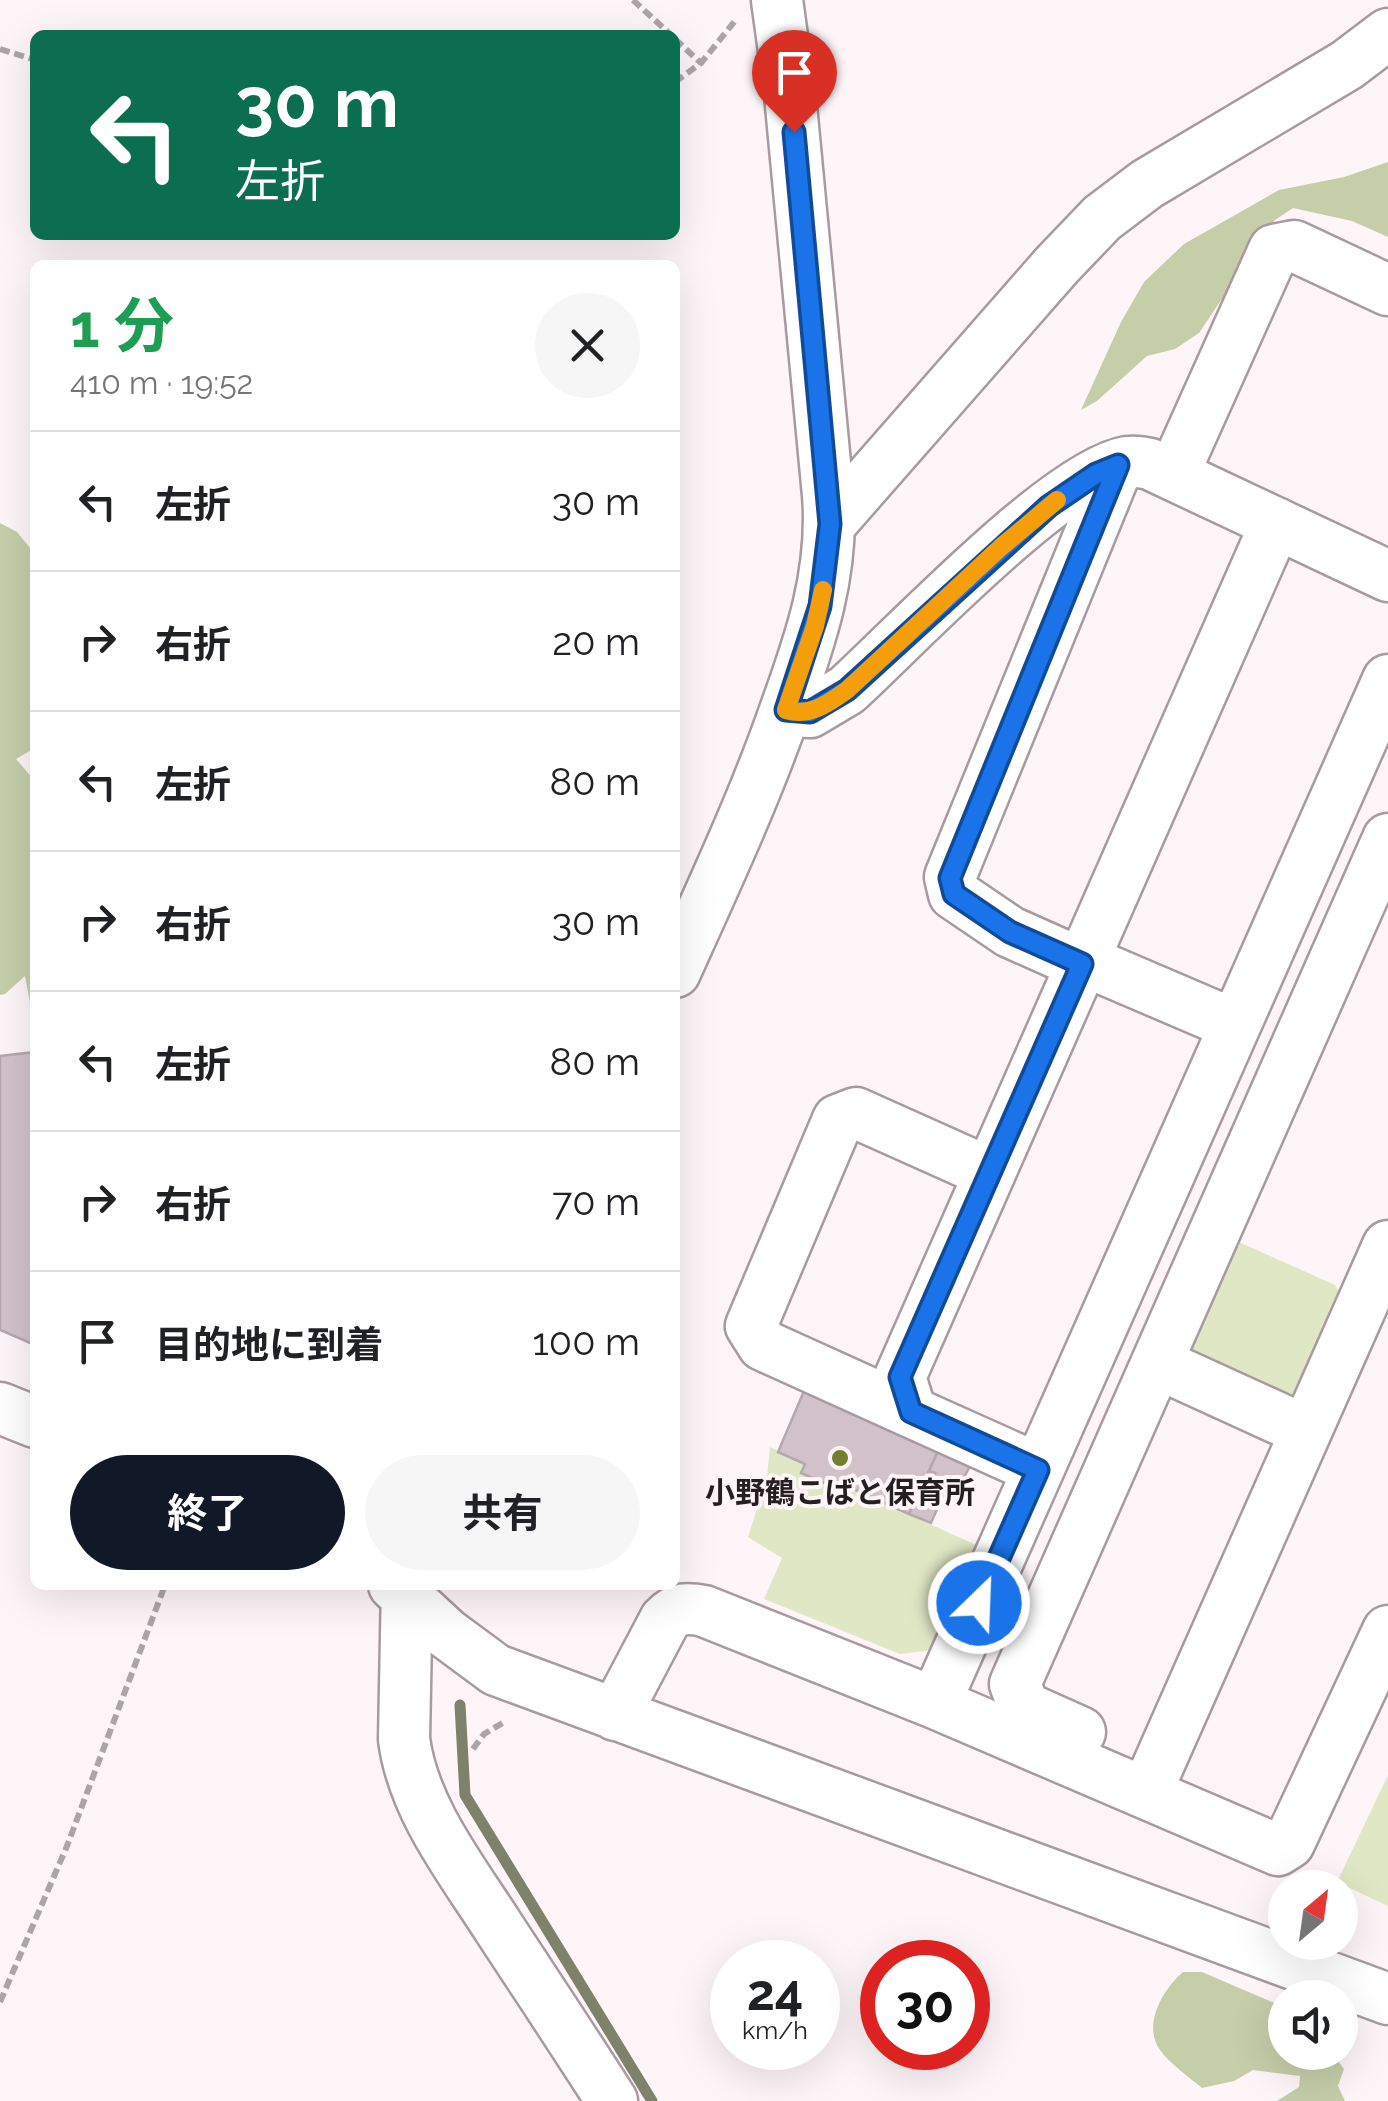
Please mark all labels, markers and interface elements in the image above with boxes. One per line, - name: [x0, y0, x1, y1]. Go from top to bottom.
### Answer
- pin: [752, 30, 837, 133]
- icon: arrive: [767, 45, 822, 100]
- text: 30 m: [235, 61, 399, 143]
- icon: left: [70, 70, 200, 200]
- text: 左折: [235, 155, 325, 208]
- text: 1 分: [70, 291, 174, 361]
- button: close: [535, 293, 640, 398]
- text: 410 m · 19:52: [70, 364, 253, 401]
- icon: left: [70, 474, 125, 529]
- text: 30 m: [552, 479, 640, 524]
- text: 左折: [155, 482, 231, 527]
- icon: right: [70, 614, 125, 669]
- text: 20 m: [552, 619, 640, 664]
- text: 右折: [155, 622, 231, 667]
- icon: left: [70, 754, 125, 809]
- text: 80 m: [550, 759, 640, 804]
- text: 左折: [155, 762, 231, 807]
- icon: right: [70, 894, 125, 949]
- text: 30 m: [552, 899, 640, 944]
- text: 右折: [155, 902, 231, 947]
- icon: left: [70, 1034, 125, 1089]
- text: 80 m: [550, 1039, 640, 1084]
- text: 左折: [155, 1042, 231, 1087]
- icon: right: [70, 1174, 125, 1229]
- text: 70 m: [552, 1179, 640, 1224]
- text: 右折: [155, 1182, 231, 1227]
- icon: arrive: [70, 1314, 125, 1369]
- text: 100 m: [533, 1319, 640, 1364]
- text: 目的地に到着: [155, 1322, 383, 1367]
- marker: 小野鶴こばと保育所: [829, 1447, 851, 1469]
- button: 終了: [70, 1455, 345, 1570]
- button: 共有: [365, 1455, 640, 1570]
- place label: 小野鶴こばと保育所: [705, 1475, 975, 1510]
- position arrow: [927, 1551, 1031, 1655]
- north arrow: [1268, 1870, 1358, 1960]
- map controls: [1268, 1870, 1358, 2070]
- speed limit sign: 30: [860, 1940, 990, 2070]
- text: 24: [747, 1963, 803, 2022]
- button: sound: [1268, 1980, 1358, 2070]
- text: km/h: [742, 2015, 808, 2045]

